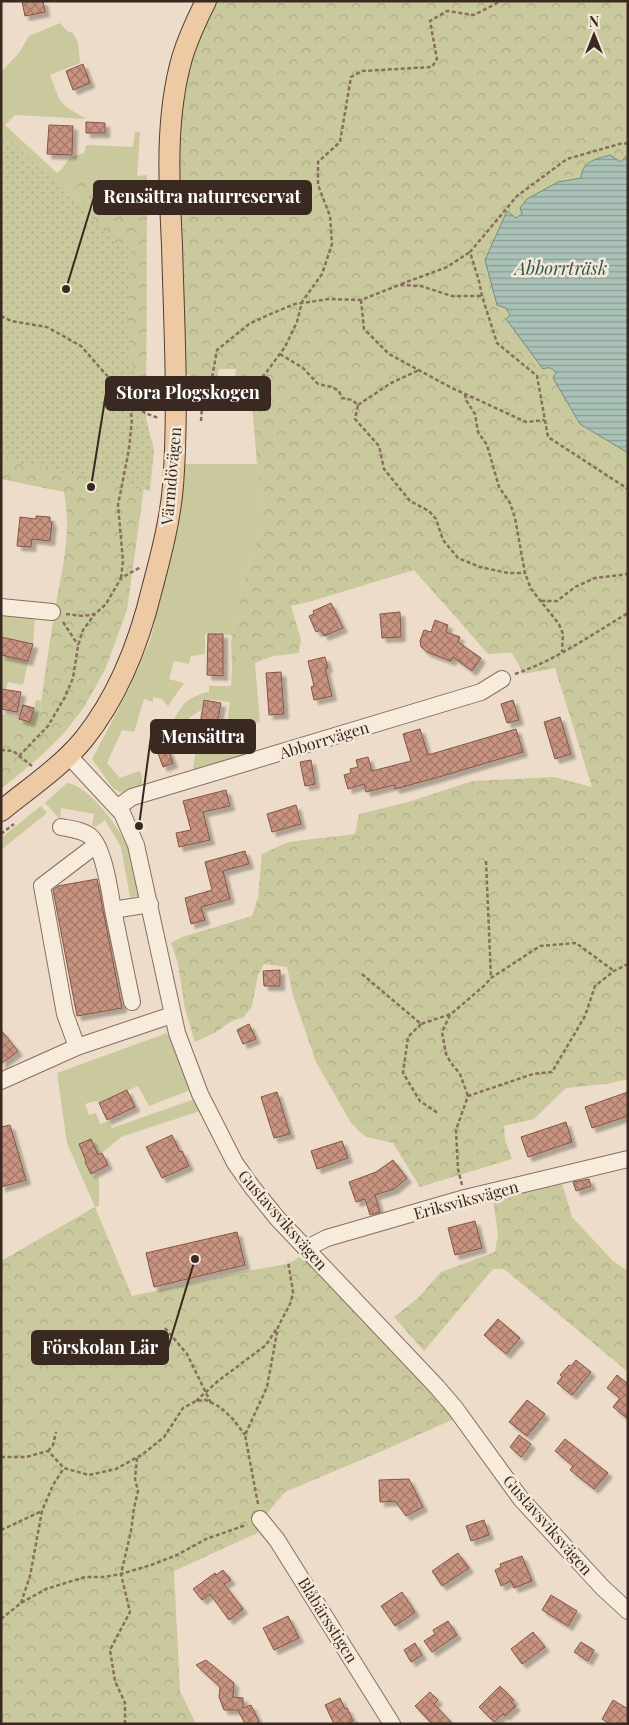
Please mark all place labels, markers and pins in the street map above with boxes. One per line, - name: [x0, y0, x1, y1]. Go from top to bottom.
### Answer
- callout: Rensättra naturreservat: [94, 181, 311, 214]
- callout: Stora Plogskogen: [106, 377, 270, 410]
- callout: Mensättra: [151, 720, 255, 753]
- callout: Förskolan Lär: [32, 1331, 168, 1364]

